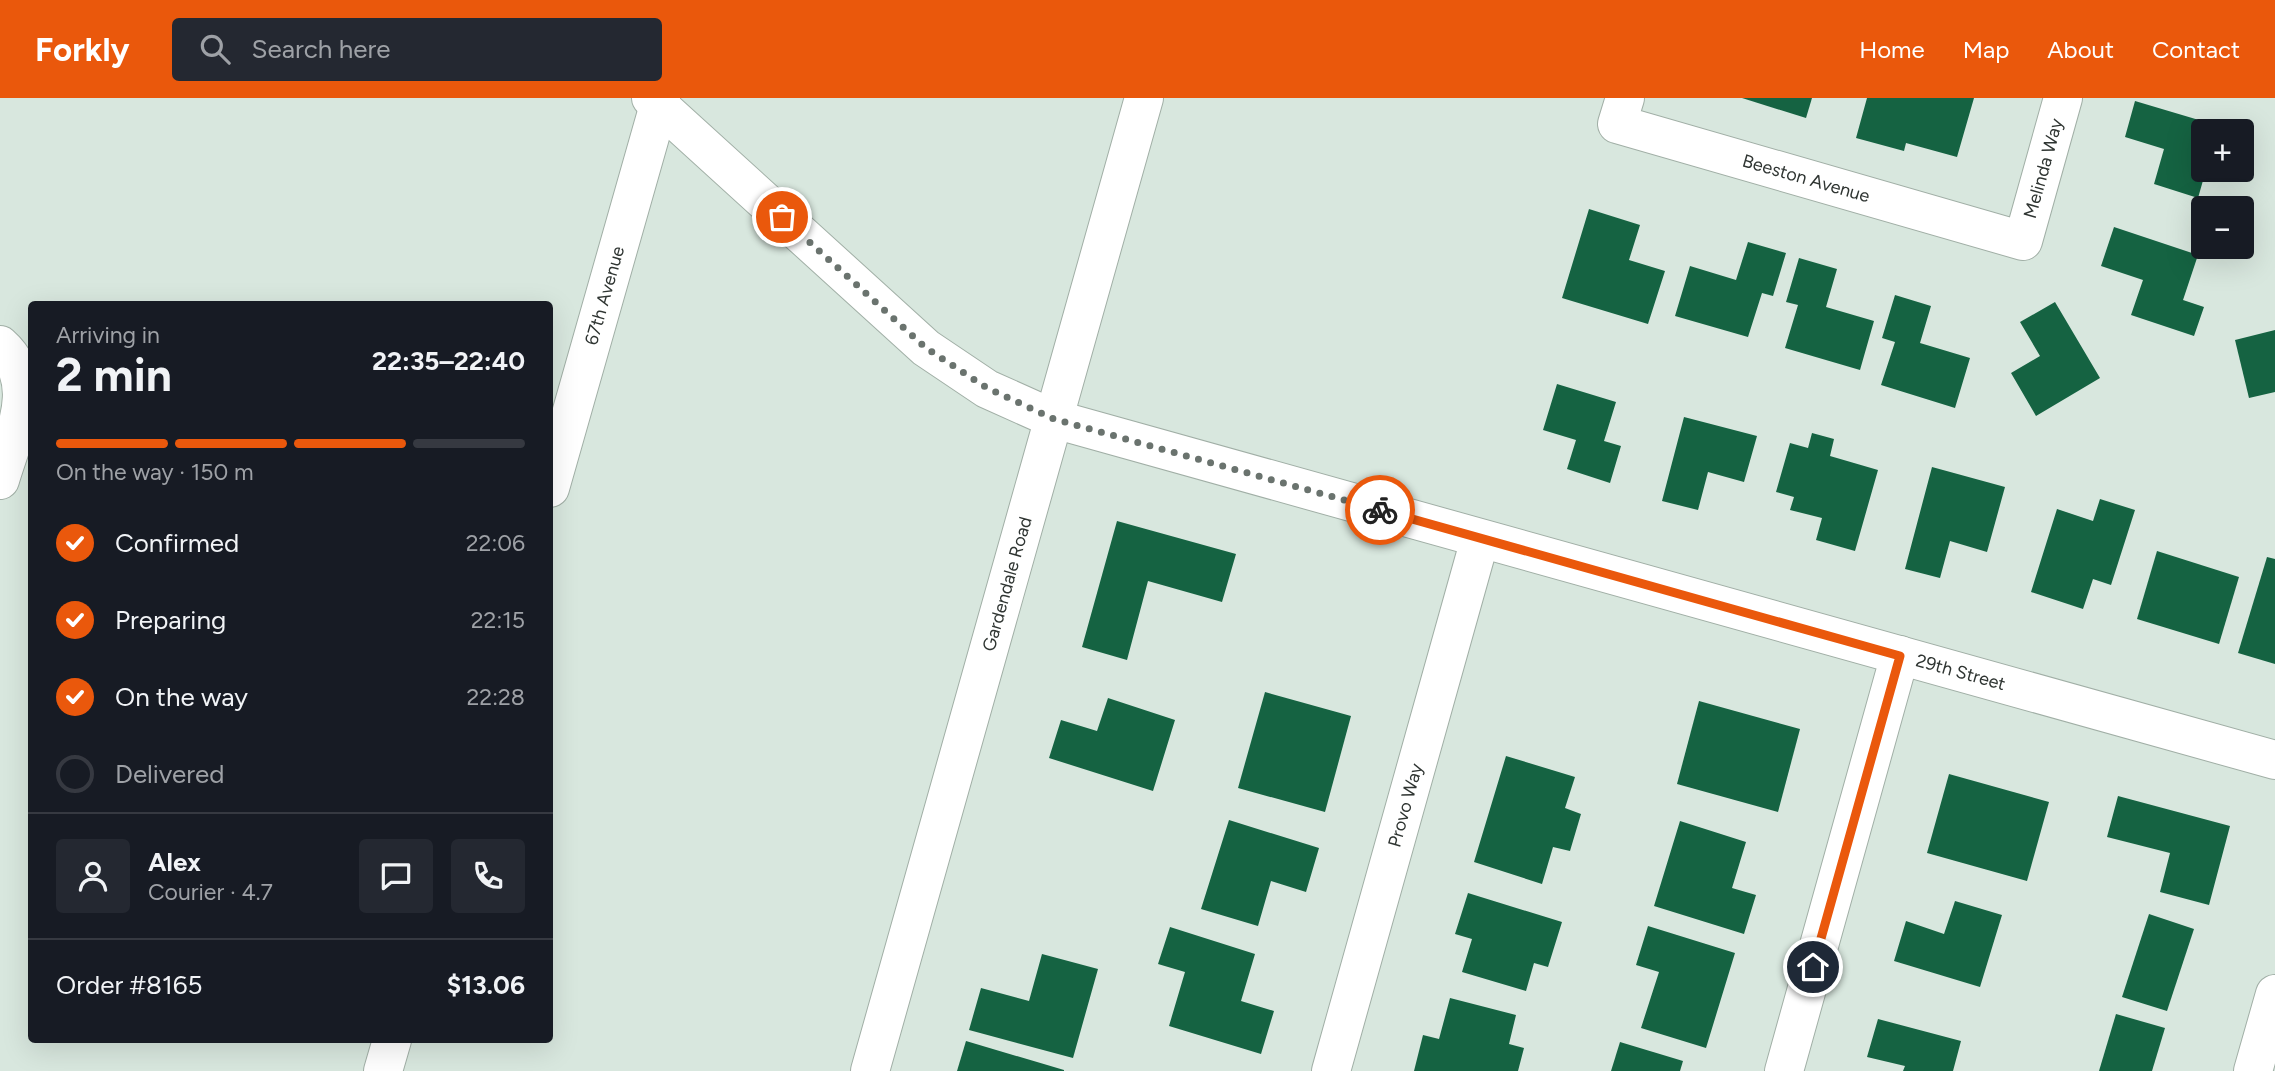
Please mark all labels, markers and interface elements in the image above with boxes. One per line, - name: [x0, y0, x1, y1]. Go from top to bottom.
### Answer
- search box: [172, 18, 662, 81]
- text: Forkly: [35, 30, 130, 69]
- icon: search: [196, 30, 234, 68]
- text: Search here: [252, 33, 390, 65]
- text: Home: [1859, 35, 1925, 64]
- text: Map: [1963, 35, 2009, 64]
- text: About: [2047, 35, 2114, 64]
- text: Contact: [2152, 35, 2240, 64]
- street label: Melinda Way: [2019, 116, 2068, 221]
- map controls: [2191, 119, 2254, 259]
- button: +: [2191, 119, 2254, 182]
- street label: Beeston Avenue: [1740, 150, 1873, 207]
- pin: [752, 187, 812, 247]
- button: −: [2191, 196, 2254, 259]
- icon: bag: [763, 198, 801, 236]
- street label: 67th Avenue: [580, 243, 629, 348]
- text: Arriving in: [56, 321, 160, 349]
- text: 22:35–22:40: [372, 345, 525, 377]
- text: 2 min: [56, 347, 172, 403]
- text: On the way · 150 m: [56, 458, 253, 486]
- courier: [1345, 475, 1415, 545]
- icon: bike: [1361, 491, 1399, 529]
- street label: Gardendale Road: [978, 514, 1037, 654]
- icon: check: [56, 524, 94, 562]
- text: Confirmed: [115, 527, 239, 559]
- text: 22:06: [466, 529, 525, 557]
- icon: check: [56, 601, 94, 639]
- text: Preparing: [115, 604, 226, 636]
- text: 22:15: [471, 606, 525, 634]
- street label: 29th Street: [1913, 649, 2008, 695]
- icon: check: [56, 678, 94, 716]
- text: On the way: [115, 681, 248, 713]
- text: 22:28: [466, 683, 525, 711]
- text: Delivered: [115, 758, 224, 790]
- street label: Provo Way: [1383, 760, 1428, 850]
- button: person: [56, 839, 130, 913]
- button: chat: [359, 839, 433, 913]
- button: phone: [451, 839, 525, 913]
- text: Alex: [148, 846, 201, 878]
- text: Courier · 4.7: [148, 878, 273, 906]
- pin: [1783, 937, 1843, 997]
- icon: home: [1794, 948, 1832, 986]
- text: Order #8165: [56, 969, 202, 1001]
- text: $13.06: [447, 969, 525, 1001]

